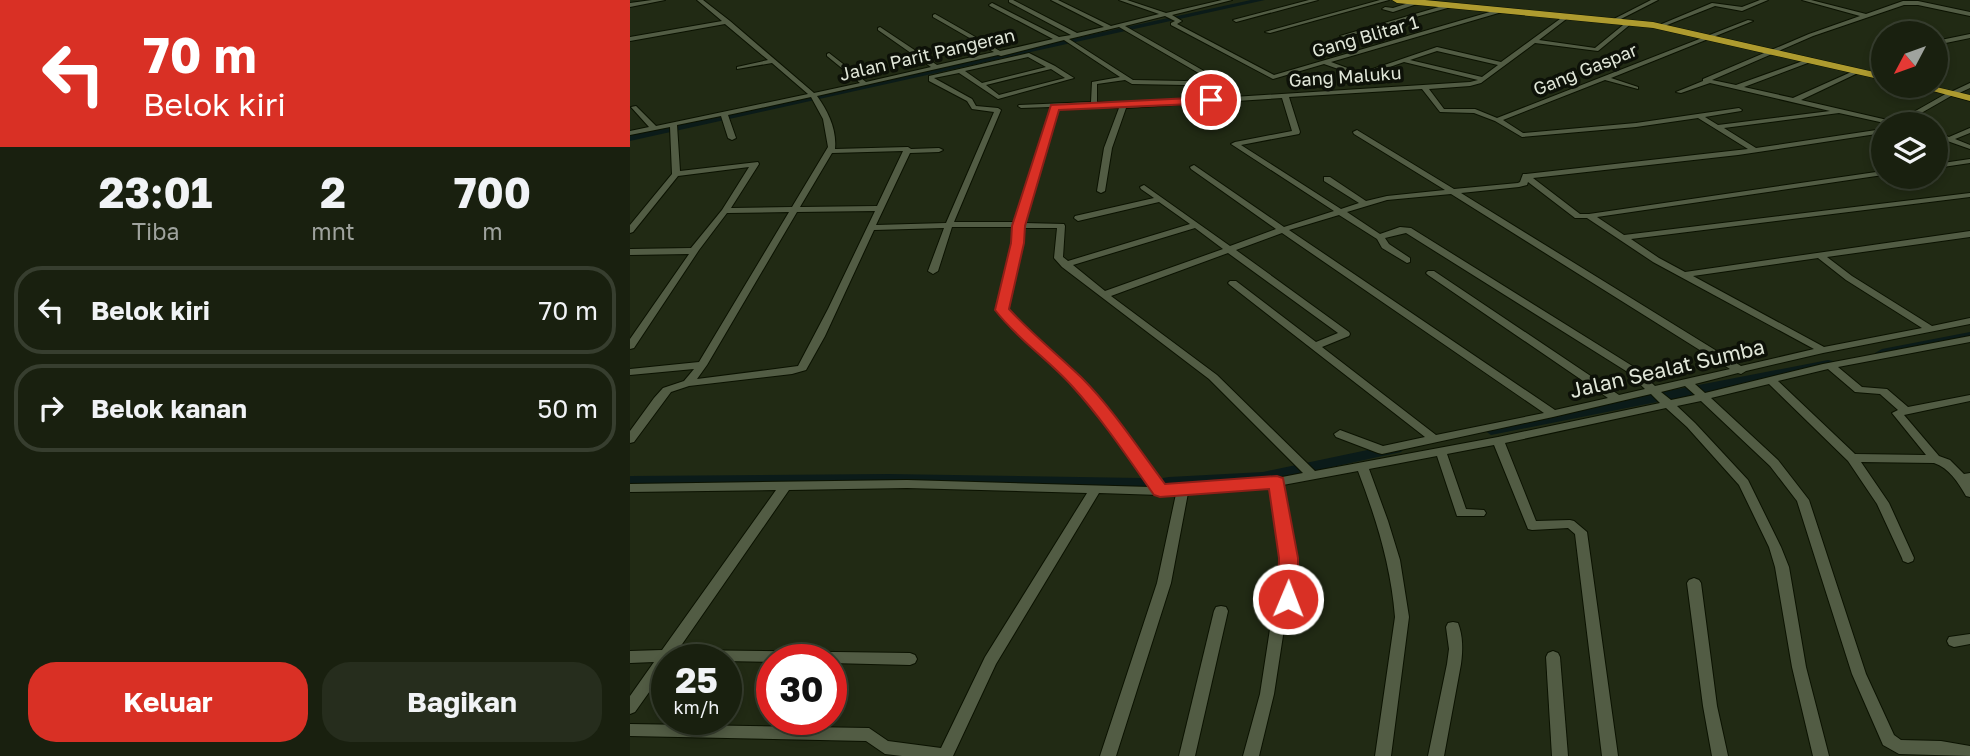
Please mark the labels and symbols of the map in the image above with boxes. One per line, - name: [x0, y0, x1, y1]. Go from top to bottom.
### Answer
- street label: Gang Blitar 1: [1309, 10, 1421, 62]
- north arrow: [1871, 21, 1948, 98]
- street label: Jalan Parit Pangeran: [837, 23, 1017, 85]
- street label: Gang Gaspar: [1530, 38, 1640, 100]
- street label: Gang Maluku: [1288, 61, 1402, 91]
- pin: [1181, 70, 1241, 130]
- street label: Jalan Sealat Sumba: [1567, 333, 1767, 403]
- position arrow: [1251, 562, 1325, 636]
- speed limit sign: 30: [756, 644, 847, 735]

